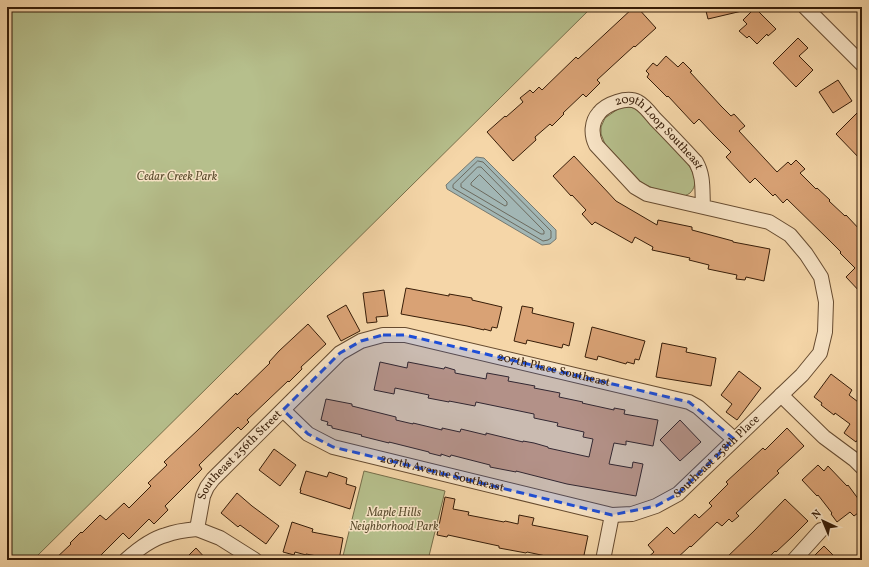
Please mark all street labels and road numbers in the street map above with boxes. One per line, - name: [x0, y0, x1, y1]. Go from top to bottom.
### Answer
- street label: 209th Loop Southeast: [613, 92, 707, 172]
- street label: 207th Place Southeast: [496, 349, 612, 391]
- street label: Southeast 256th Street: [194, 407, 286, 501]
- street label: Southeast 258th Place: [671, 411, 764, 503]
- street label: 207th Avenue Southeast: [378, 451, 506, 496]

